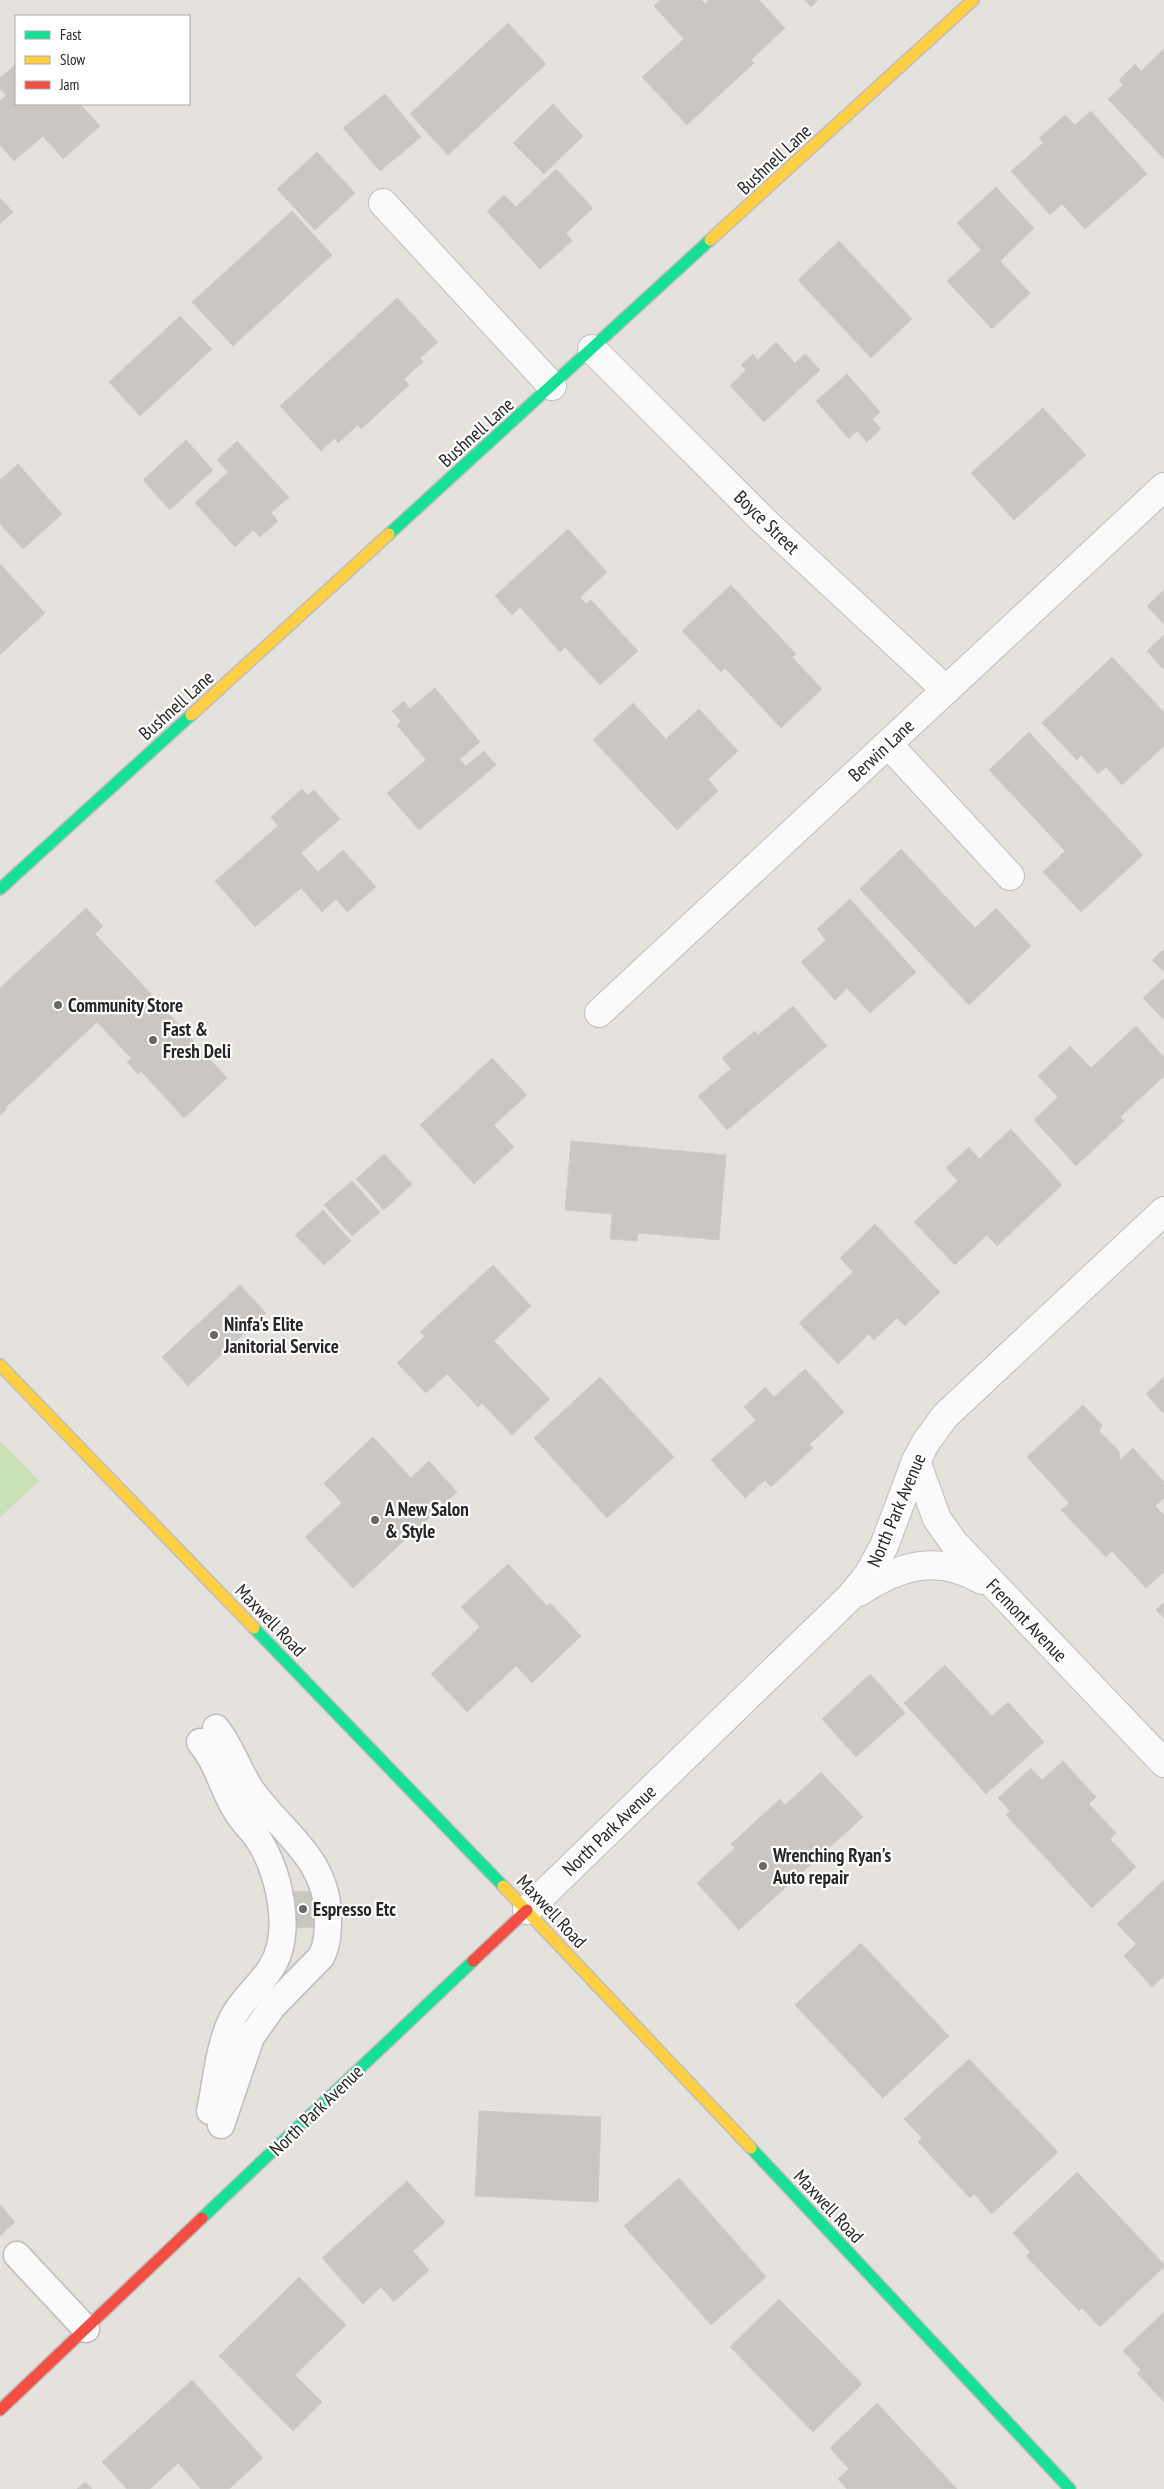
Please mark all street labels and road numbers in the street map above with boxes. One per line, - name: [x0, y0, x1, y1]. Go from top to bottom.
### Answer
- street label: Bushnell Lane: [732, 119, 816, 199]
- street label: Bushnell Lane: [434, 392, 518, 472]
- street label: Boyce Street: [729, 485, 805, 560]
- street label: Bushnell Lane: [134, 665, 218, 745]
- street label: Berwin Lane: [843, 713, 919, 786]
- street label: North Park Avenue: [861, 1449, 931, 1570]
- street label: Fremont Avenue: [981, 1573, 1073, 1667]
- street label: Maxwell Road: [231, 1579, 311, 1661]
- street label: North Park Avenue: [557, 1779, 661, 1881]
- street label: Maxwell Road: [512, 1869, 592, 1953]
- street label: North Park Avenue: [264, 2059, 368, 2161]
- street label: Maxwell Road: [789, 2164, 869, 2248]

